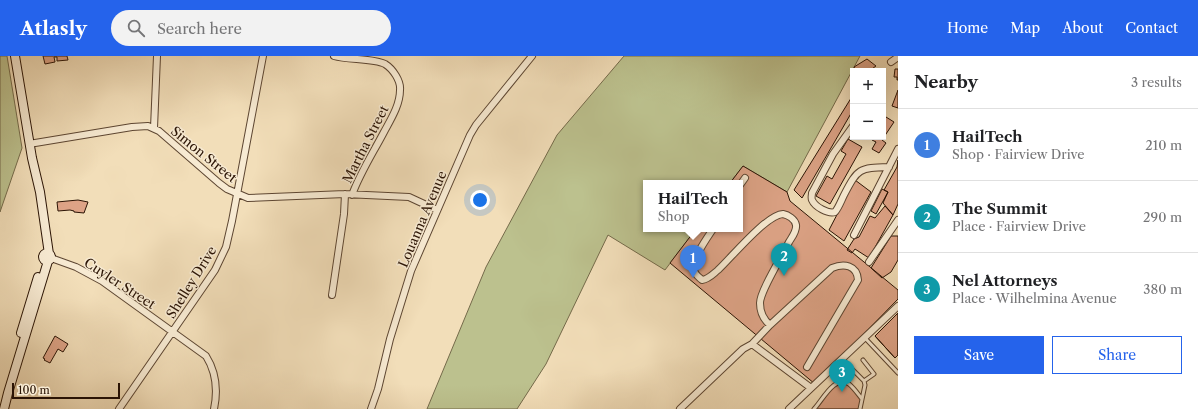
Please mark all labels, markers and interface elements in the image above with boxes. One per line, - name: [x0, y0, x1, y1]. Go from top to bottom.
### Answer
- search box: [111, 10, 391, 46]
- text: Atlasly: [20, 17, 87, 40]
- icon: search: [125, 17, 147, 39]
- text: Search here: [157, 19, 242, 38]
- text: Home: [947, 19, 988, 37]
- text: Map: [1010, 19, 1040, 37]
- text: About: [1062, 19, 1103, 37]
- text: Contact: [1125, 19, 1178, 37]
- map controls: [850, 68, 886, 140]
- button: +: [850, 68, 886, 104]
- text: Nearby: [914, 72, 978, 92]
- text: 3 results: [1131, 74, 1182, 90]
- street label: Martha Street: [339, 102, 392, 186]
- button: −: [850, 104, 886, 140]
- street label: Simon Street: [168, 123, 241, 186]
- text: HailTech: [952, 127, 1023, 146]
- text: 1: [924, 137, 930, 153]
- text: 210 m: [1145, 137, 1182, 153]
- text: Shop · Fairview Drive: [952, 146, 1084, 162]
- street label: Louanna Avenue: [394, 168, 450, 270]
- popup: [643, 180, 743, 232]
- text: HailTech: [658, 189, 728, 208]
- your location: [470, 190, 490, 210]
- text: The Summit: [952, 199, 1047, 218]
- text: Shop: [658, 208, 690, 224]
- text: 2: [923, 209, 931, 225]
- text: 290 m: [1143, 209, 1182, 225]
- text: Place · Fairview Drive: [952, 218, 1086, 234]
- street label: Shelley Drive: [162, 243, 220, 321]
- pin: 2: [771, 243, 797, 276]
- pin: 1: [680, 245, 706, 278]
- street label: Cuyler Street: [81, 254, 159, 312]
- text: Nel Attorneys: [952, 271, 1057, 290]
- text: 3: [923, 281, 931, 297]
- text: 380 m: [1143, 281, 1182, 297]
- text: Place · Wilhelmina Avenue: [952, 290, 1117, 306]
- button: Save: [914, 336, 1044, 374]
- button: Share: [1052, 336, 1182, 374]
- pin: 3: [829, 359, 855, 392]
- scale bar: [12, 381, 120, 400]
- text: 100 m: [18, 383, 50, 397]

